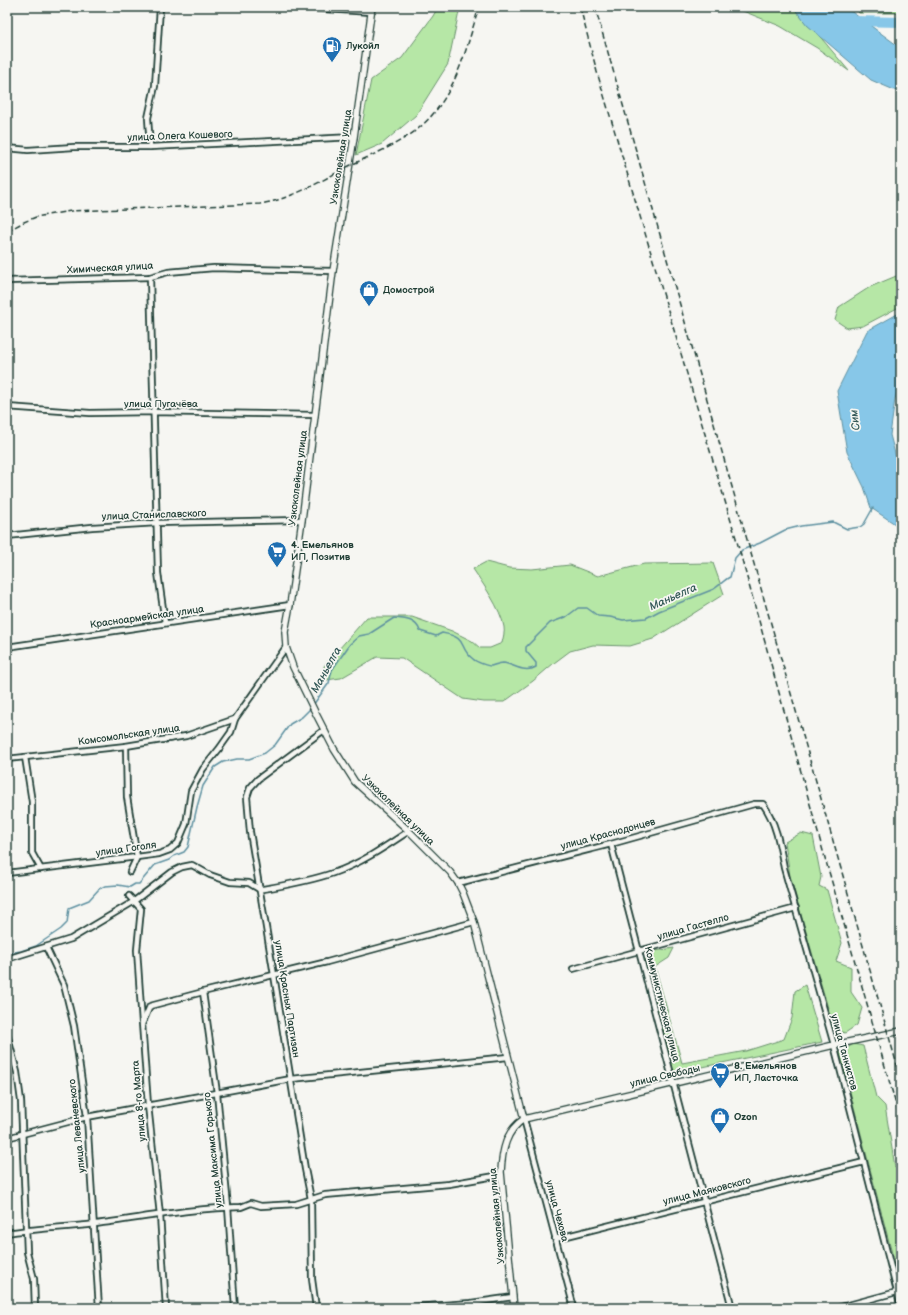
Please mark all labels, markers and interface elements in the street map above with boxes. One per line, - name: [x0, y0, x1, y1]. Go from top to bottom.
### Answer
- fuel station icon: Лукойл: [321, 35, 343, 63]
- place label: Лукойл: [345, 40, 380, 52]
- street label: Узкоколейная улица: [328, 108, 354, 206]
- street label: улица Олега Кошевого: [127, 128, 233, 144]
- street label: Химическая улица: [67, 260, 154, 276]
- shop icon: Домострой: [358, 279, 380, 307]
- place label: Домострой: [383, 284, 435, 296]
- street label: улица Пугачёва: [124, 398, 198, 410]
- water label: Сим: [847, 409, 863, 431]
- street label: Узкоколейная улица: [286, 429, 310, 527]
- street label: улица Станиславского: [102, 507, 206, 523]
- place label: 4. Емельянов ИП, Позитив: [291, 539, 354, 563]
- supermarket icon: 4. Емельянов ИП, Позитив: [266, 540, 288, 568]
- water label: Маньелга: [647, 581, 699, 613]
- street label: Красноармейская улица: [89, 603, 205, 631]
- water label: Маньелга: [308, 644, 344, 695]
- street label: Комсомольская улица: [77, 722, 181, 748]
- street label: Узкоколейная улица: [359, 772, 437, 848]
- street label: улица Краснодонцев: [559, 815, 657, 852]
- street label: улица Гоголя: [95, 839, 158, 859]
- street label: улица Гастелло: [656, 911, 730, 943]
- street label: улица Красных Партизан: [272, 939, 302, 1059]
- street label: Коммунистическая улица: [642, 945, 682, 1063]
- street label: улица Танкистов: [828, 1013, 860, 1092]
- street label: улица 8-го Марта: [129, 1060, 149, 1142]
- place label: 8. Емельянов ИП, Ласточка: [734, 1060, 798, 1084]
- supermarket icon: 8. Емельянов ИП, Ласточка: [709, 1061, 731, 1089]
- street label: улица Свободы: [629, 1062, 701, 1090]
- street label: улица Леваневского: [66, 1079, 88, 1173]
- street label: улица Максима Горького: [201, 1092, 225, 1208]
- shop icon: Ozon: [709, 1106, 731, 1134]
- place label: Ozon: [734, 1111, 758, 1123]
- street label: Узкоколейная улица: [487, 1167, 507, 1265]
- street label: улица Маяковского: [662, 1174, 752, 1208]
- street label: улица Чехова: [543, 1179, 571, 1243]

